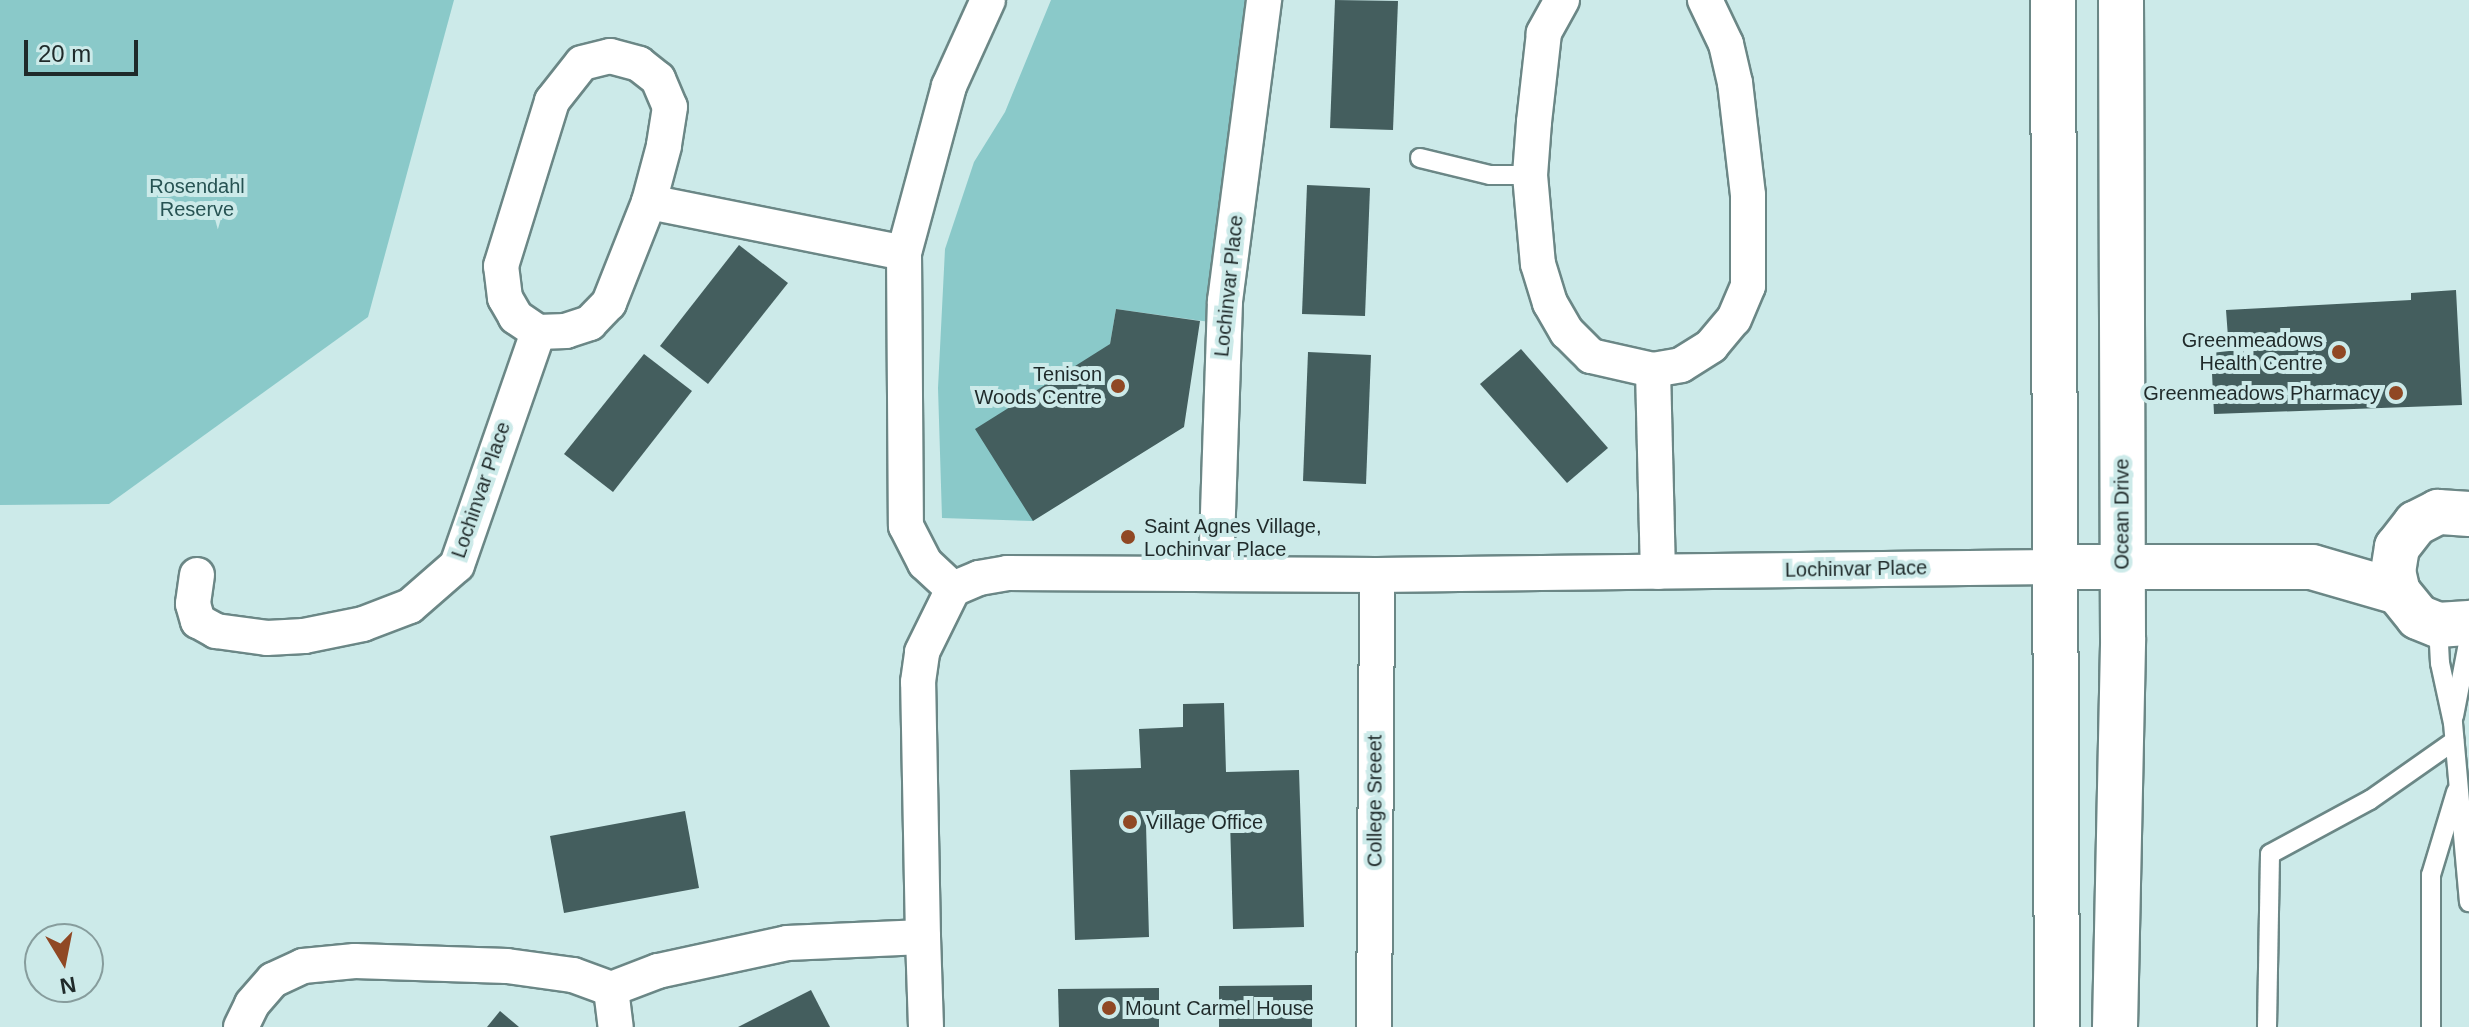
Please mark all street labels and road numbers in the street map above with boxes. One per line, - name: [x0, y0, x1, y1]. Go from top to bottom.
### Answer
- street label: Lochinvar Place: [1210, 214, 1248, 358]
- street label: Lochinvar Place: [446, 419, 516, 561]
- street label: Ocean Drive: [2110, 458, 2134, 570]
- street label: Lochinvar Place: [1785, 556, 1927, 582]
- street label: College Sreeet: [1363, 735, 1387, 867]

